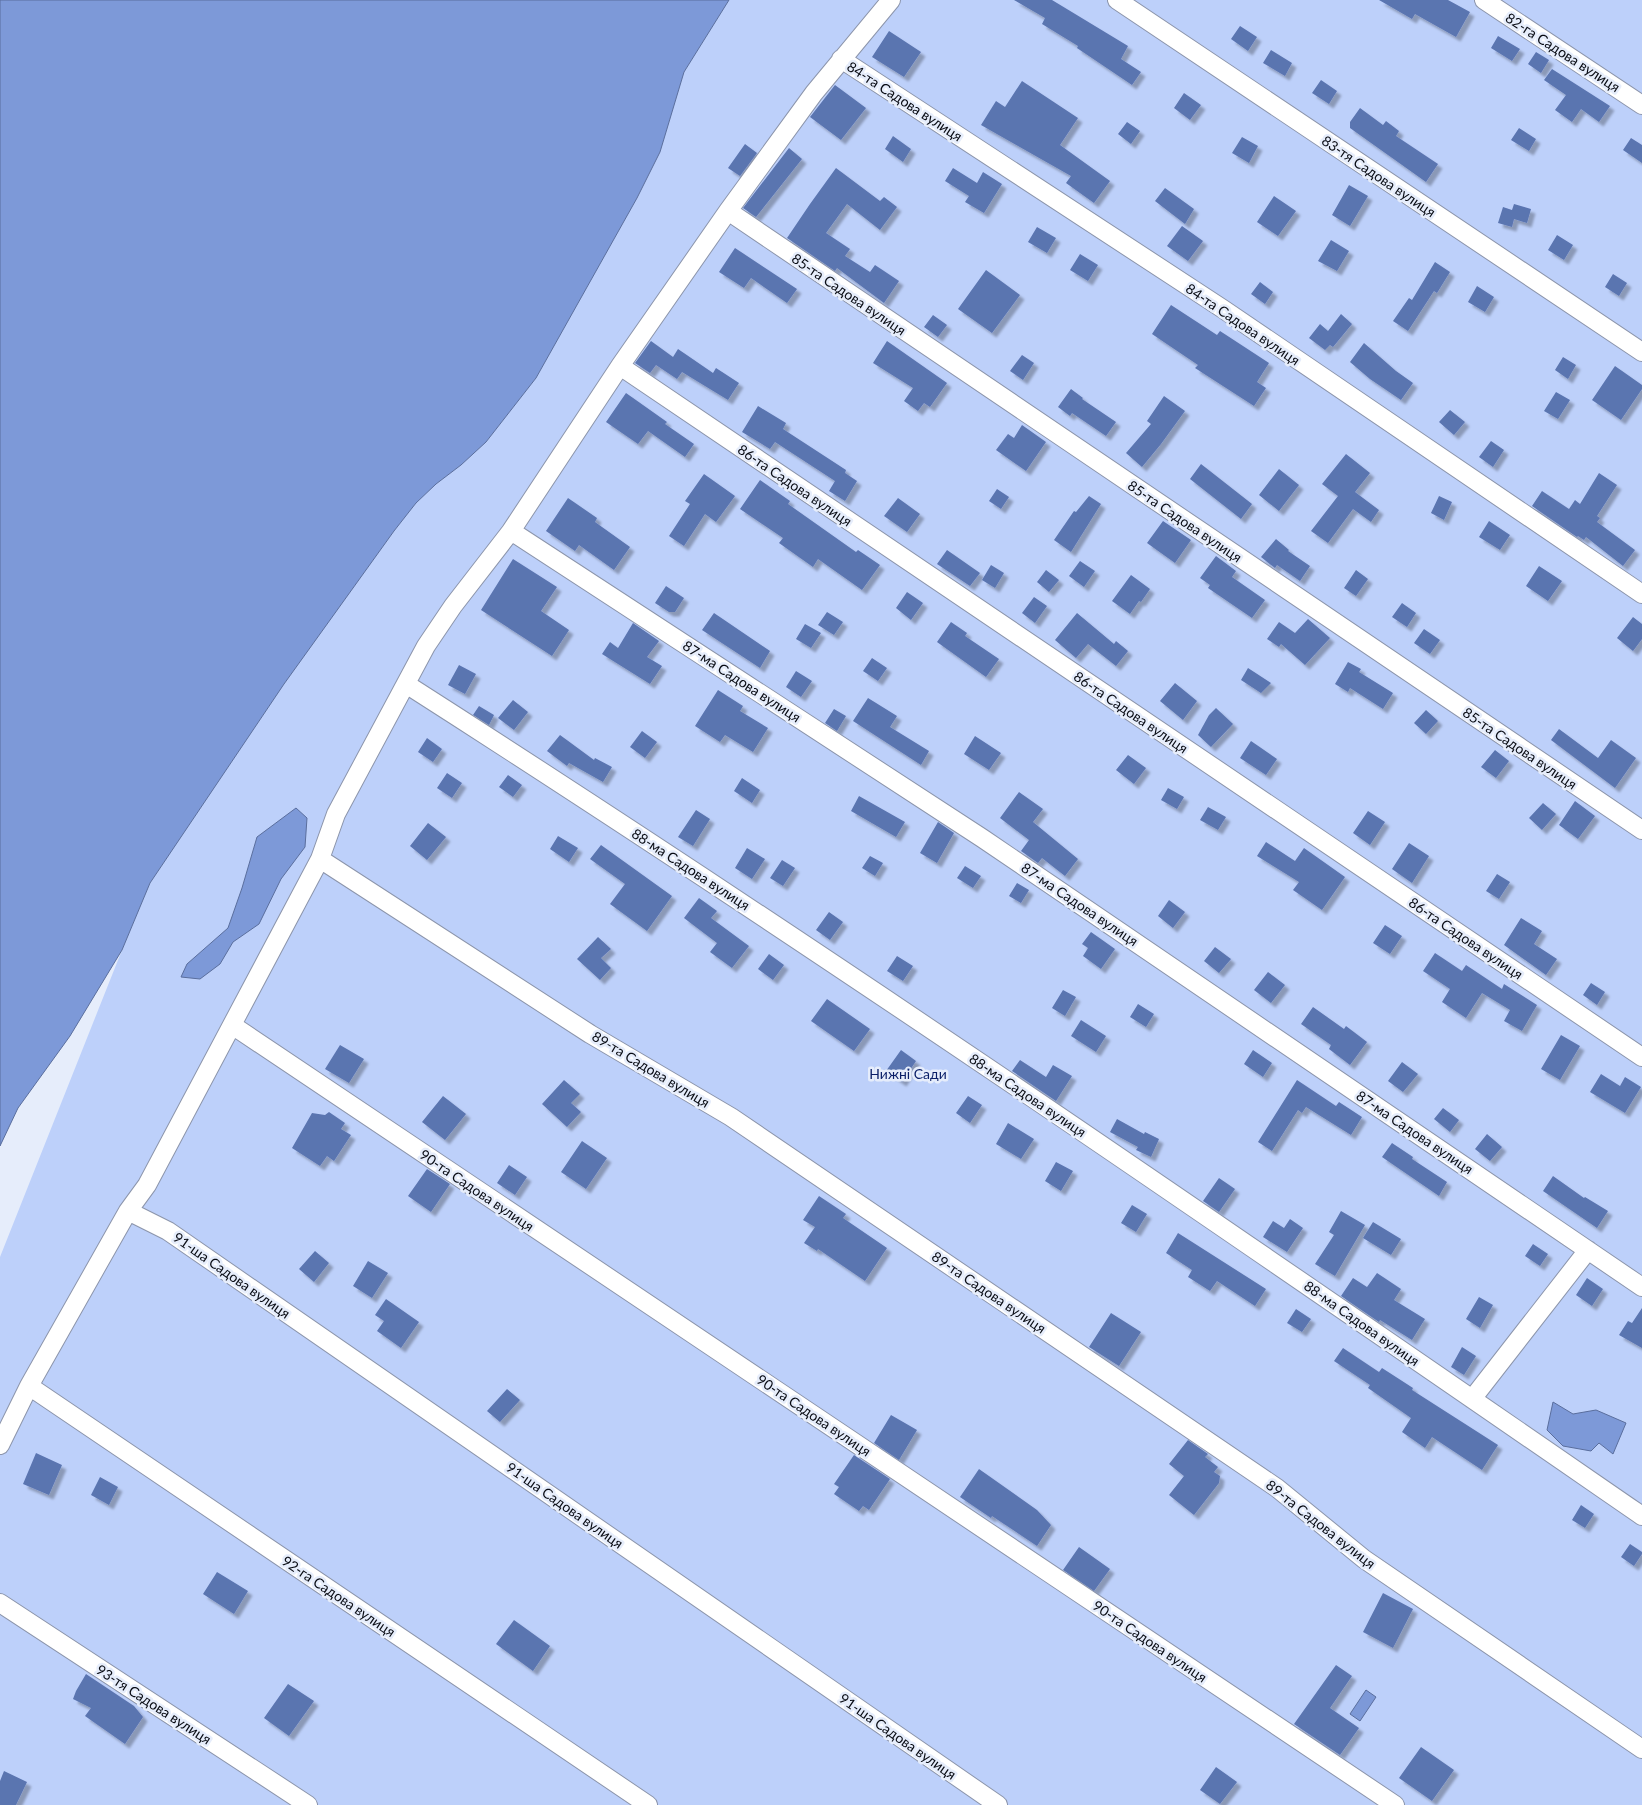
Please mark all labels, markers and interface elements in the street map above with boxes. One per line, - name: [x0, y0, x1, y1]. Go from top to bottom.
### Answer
- street label: 82-га Садова вулиця: [1503, 9, 1623, 95]
- street label: 84-та Садова вулиця: [844, 57, 966, 145]
- street label: 83-тя Садова вулиця: [1319, 132, 1439, 220]
- street label: 85-та Садова вулиця: [789, 250, 909, 338]
- street label: 84-та Садова вулиця: [1183, 280, 1303, 368]
- street label: 86-та Садова вулиця: [735, 441, 855, 529]
- street label: 85-та Садова вулиця: [1125, 477, 1245, 565]
- street label: 87-ма Садова вулиця: [680, 637, 804, 725]
- street label: 86-та Садова вулиця: [1071, 668, 1191, 756]
- street label: 85-та Садова вулиця: [1460, 704, 1580, 792]
- street label: 88-ма Садова вулиця: [629, 825, 753, 913]
- street label: 87-ма Садова вулиця: [1018, 859, 1142, 949]
- street label: 86-та Садова вулиця: [1406, 894, 1526, 982]
- street label: 89-та Садова вулиця: [589, 1027, 713, 1111]
- street label: 88-ма Садова вулиця: [966, 1050, 1090, 1140]
- park label: Нижні Сади: [869, 1065, 947, 1082]
- street label: 87-ма Садова вулиця: [1353, 1087, 1477, 1177]
- street label: 90-та Садова вулиця: [417, 1146, 537, 1234]
- street label: 91-ша Садова вулиця: [170, 1228, 294, 1322]
- street label: 89-та Садова вулиця: [929, 1248, 1049, 1336]
- street label: 88-ма Садова вулиця: [1301, 1277, 1423, 1369]
- street label: 90-та Садова вулиця: [754, 1371, 874, 1459]
- street label: 91-ша Садова вулиця: [503, 1458, 627, 1552]
- street label: 89-та Садова вулиця: [1263, 1476, 1379, 1572]
- street label: 92-га Садова вулиця: [279, 1552, 399, 1640]
- street label: 90-та Садова вулиця: [1090, 1597, 1210, 1685]
- street label: 93-тя Садова вулиця: [93, 1660, 215, 1748]
- street label: 91-ша Садова вулиця: [836, 1689, 960, 1783]

